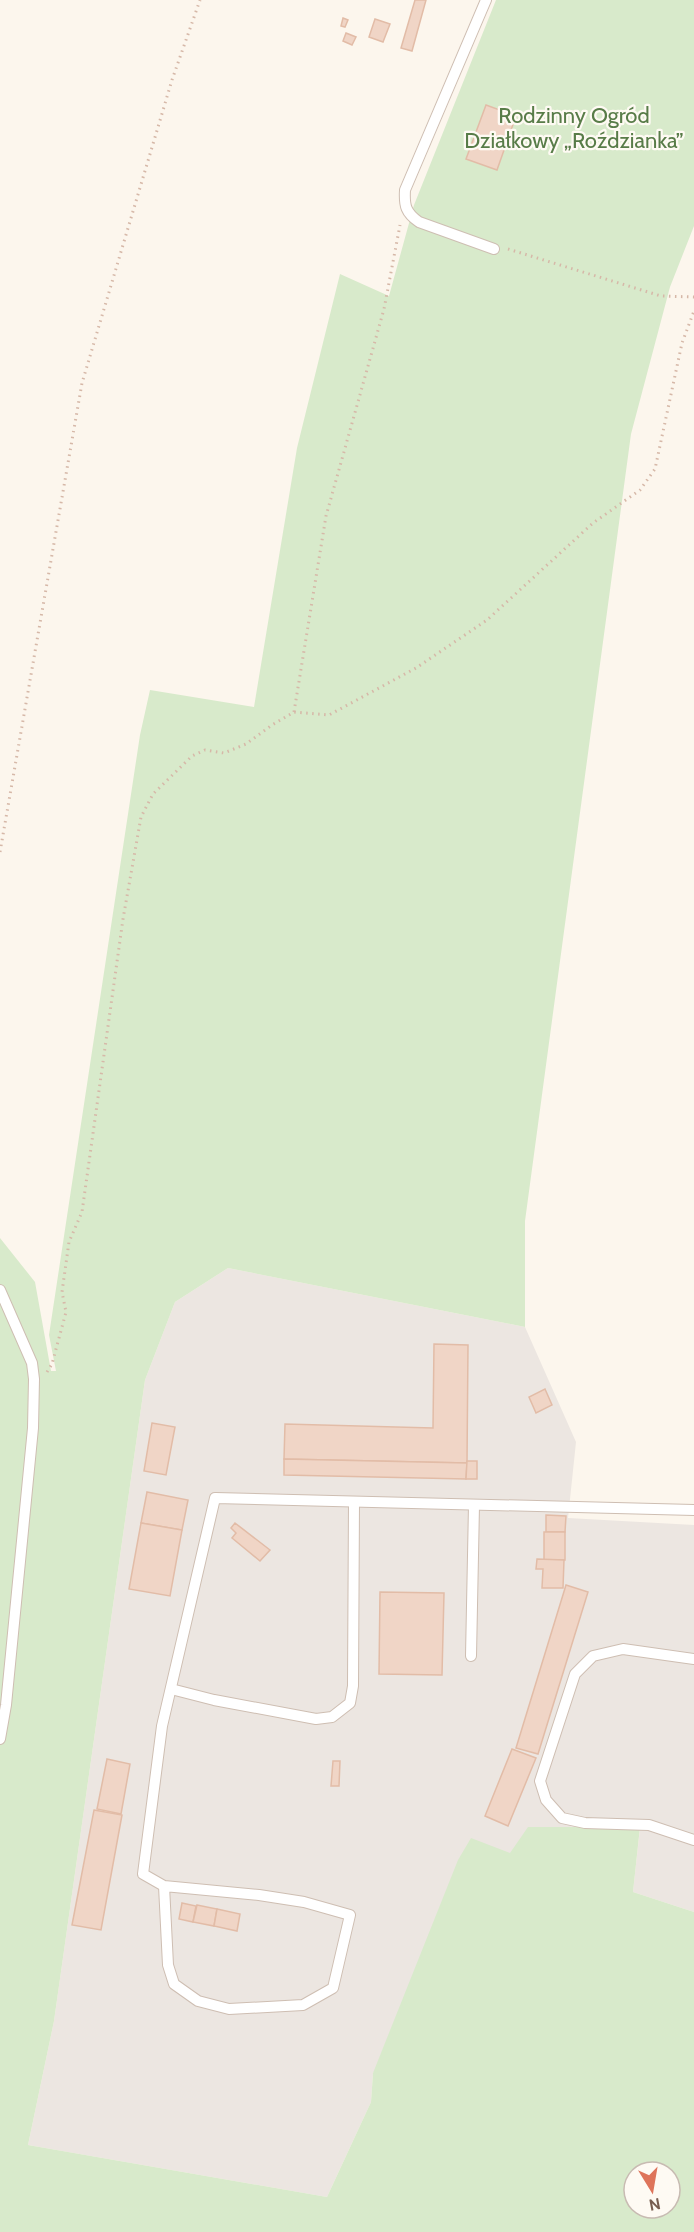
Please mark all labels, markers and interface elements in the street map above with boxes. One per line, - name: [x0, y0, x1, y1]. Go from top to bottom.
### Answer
- park label: Rodzinny Ogród Działkowy „Roździanka”: [464, 102, 684, 154]
- north arrow: [622, 2160, 682, 2220]
- text: N: [647, 2194, 662, 2215]

